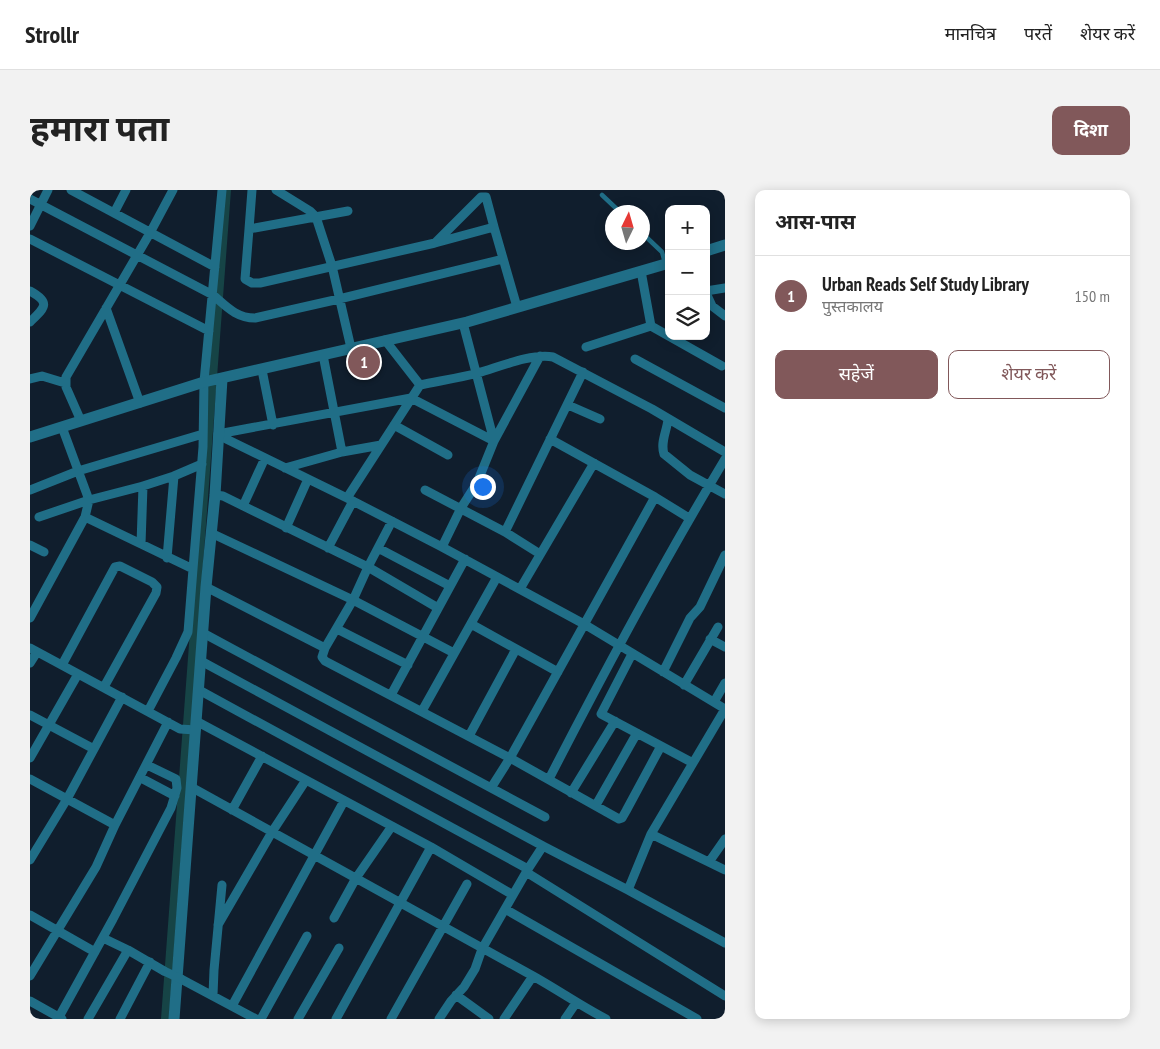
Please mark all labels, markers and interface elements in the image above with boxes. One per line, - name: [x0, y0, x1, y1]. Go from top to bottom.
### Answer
- text: Strollr: [25, 19, 79, 50]
- text: मानचित्र: [945, 22, 996, 45]
- text: परतें: [1024, 22, 1052, 45]
- text: शेयर करें: [1080, 22, 1135, 45]
- text: हमारा पता: [30, 105, 169, 151]
- button: दिशा: [1052, 106, 1130, 155]
- north arrow: [605, 205, 650, 250]
- map controls: [665, 205, 710, 340]
- button: +: [665, 205, 710, 250]
- text: आस-पास: [775, 208, 855, 235]
- button: −: [665, 250, 710, 295]
- text: Urban Reads Self Study Library: [822, 272, 1029, 296]
- text: 1: [787, 286, 795, 306]
- text: 150 m: [1075, 286, 1110, 306]
- button: layers: [665, 295, 710, 340]
- text: पुस्तकालय: [822, 296, 883, 316]
- pin: 1: [348, 343, 380, 381]
- button: सहेजें: [775, 350, 938, 399]
- button: शेयर करें: [948, 350, 1110, 399]
- your location: [470, 474, 496, 500]

